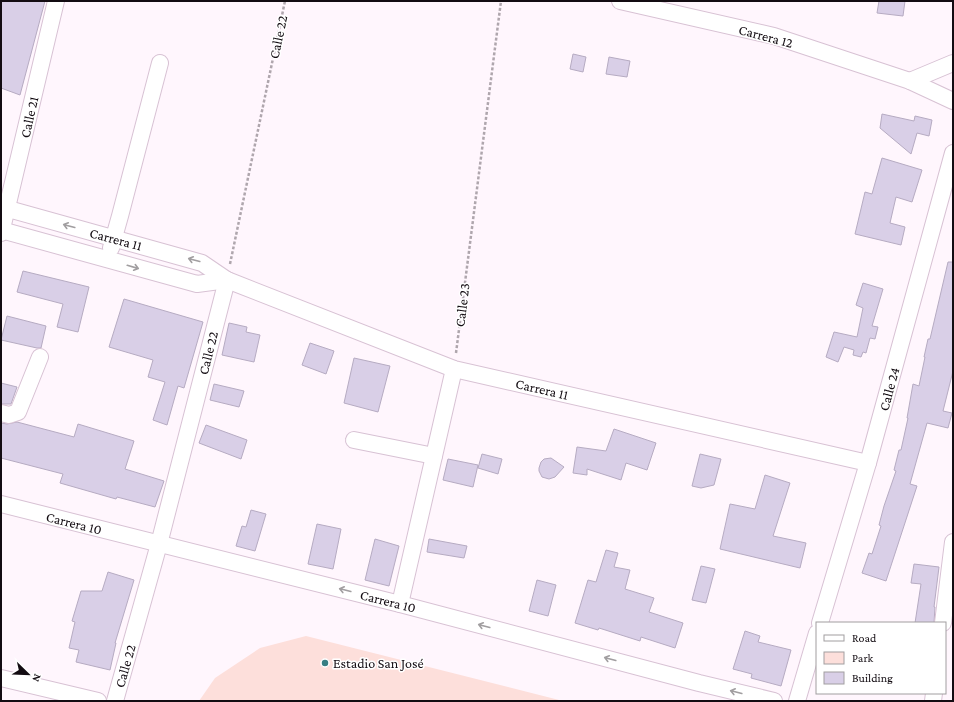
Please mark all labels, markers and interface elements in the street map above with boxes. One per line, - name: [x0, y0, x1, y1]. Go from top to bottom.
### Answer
- street label: Calle 22: [266, 13, 290, 60]
- street label: Carrera 12: [737, 21, 795, 51]
- street label: Calle 21: [16, 94, 42, 139]
- one-way arrow: [62, 222, 75, 229]
- street label: Carrera 11: [88, 224, 144, 254]
- one-way arrow: [188, 256, 201, 263]
- one-way arrow: [126, 263, 139, 271]
- street label: Calle 23: [451, 282, 473, 328]
- street label: Calle 22: [195, 329, 221, 376]
- street label: Calle 24: [875, 365, 903, 413]
- street label: Carrera 11: [514, 375, 570, 403]
- street label: Carrera 10: [44, 508, 104, 538]
- one-way arrow: [339, 586, 352, 594]
- street label: Carrera 10: [358, 586, 418, 616]
- one-way arrow: [478, 622, 491, 629]
- legend: [816, 622, 946, 694]
- text: Road: [852, 631, 877, 645]
- street label: Calle 22: [111, 642, 139, 689]
- text: Park: [852, 651, 874, 665]
- north arrow: [8, 654, 48, 694]
- place label: Estadio San José: [333, 655, 424, 671]
- one-way arrow: [604, 655, 617, 663]
- marker: Estadio San José: [320, 658, 330, 668]
- text: Building: [852, 671, 893, 685]
- text: N: [30, 672, 44, 684]
- one-way arrow: [730, 687, 743, 695]

